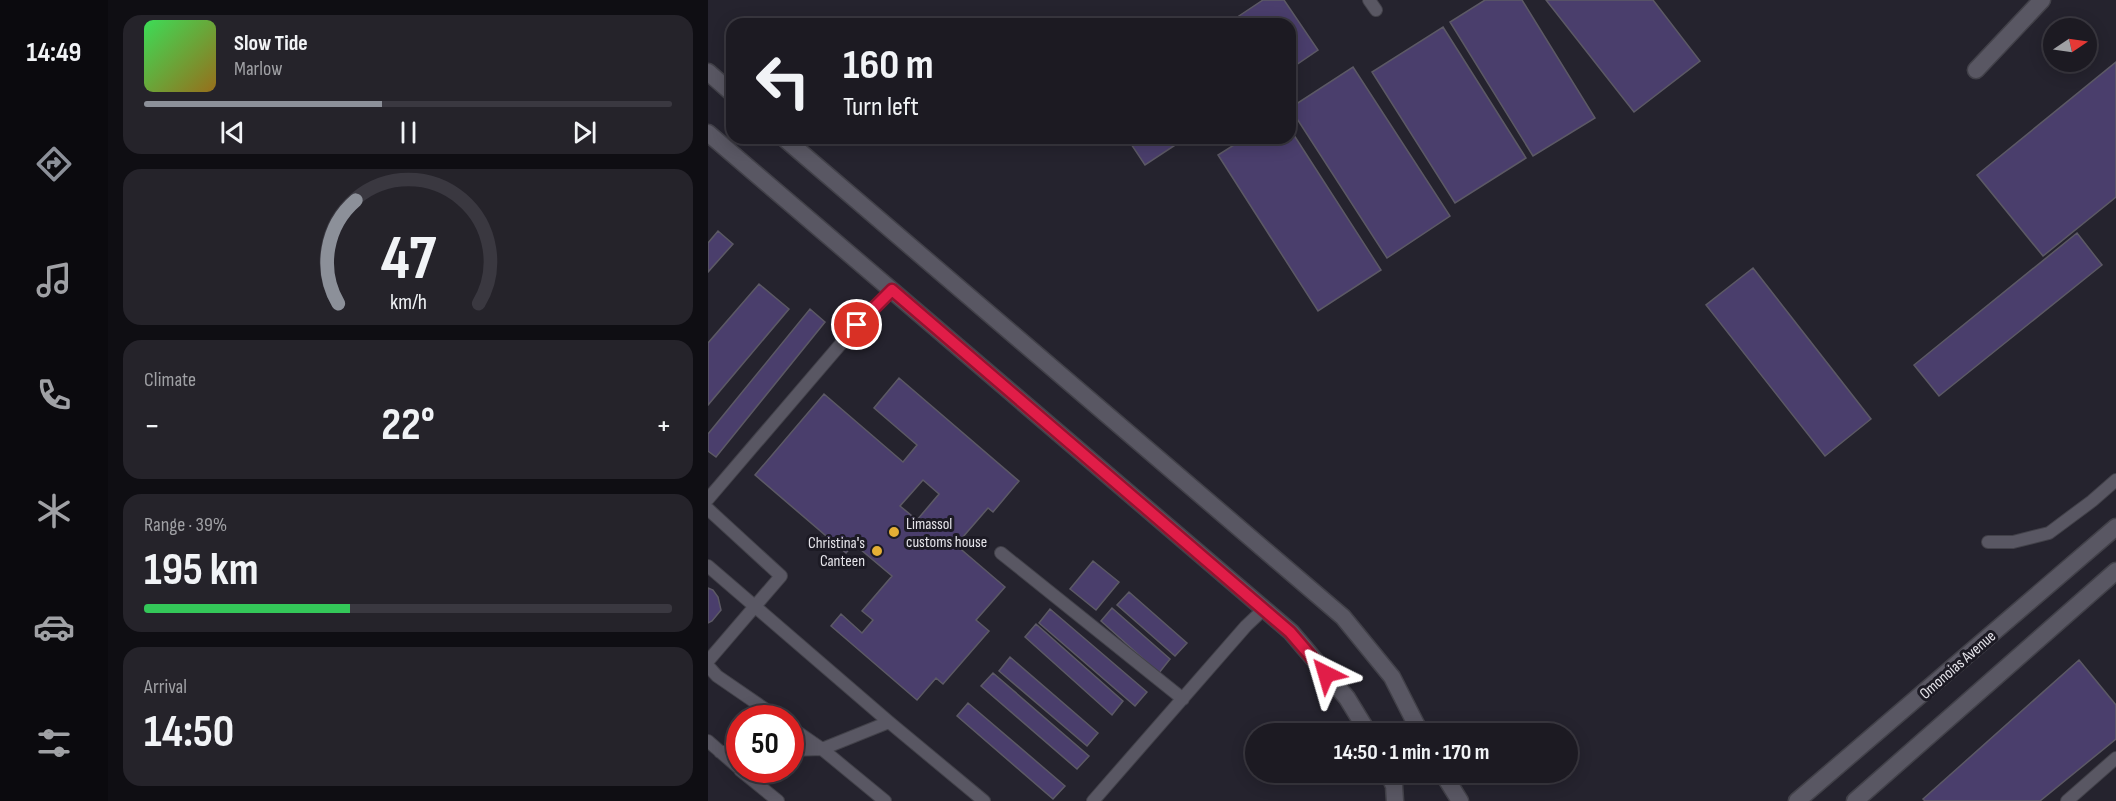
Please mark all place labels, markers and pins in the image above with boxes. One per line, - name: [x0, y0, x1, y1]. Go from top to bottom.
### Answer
- pin: [831, 299, 882, 350]
- place label: Limassol customs house: [906, 515, 987, 552]
- marker: Limassol customs house: [887, 525, 901, 539]
- place label: Christina's Canteen: [808, 534, 865, 571]
- marker: Christina's Canteen: [870, 544, 884, 558]

